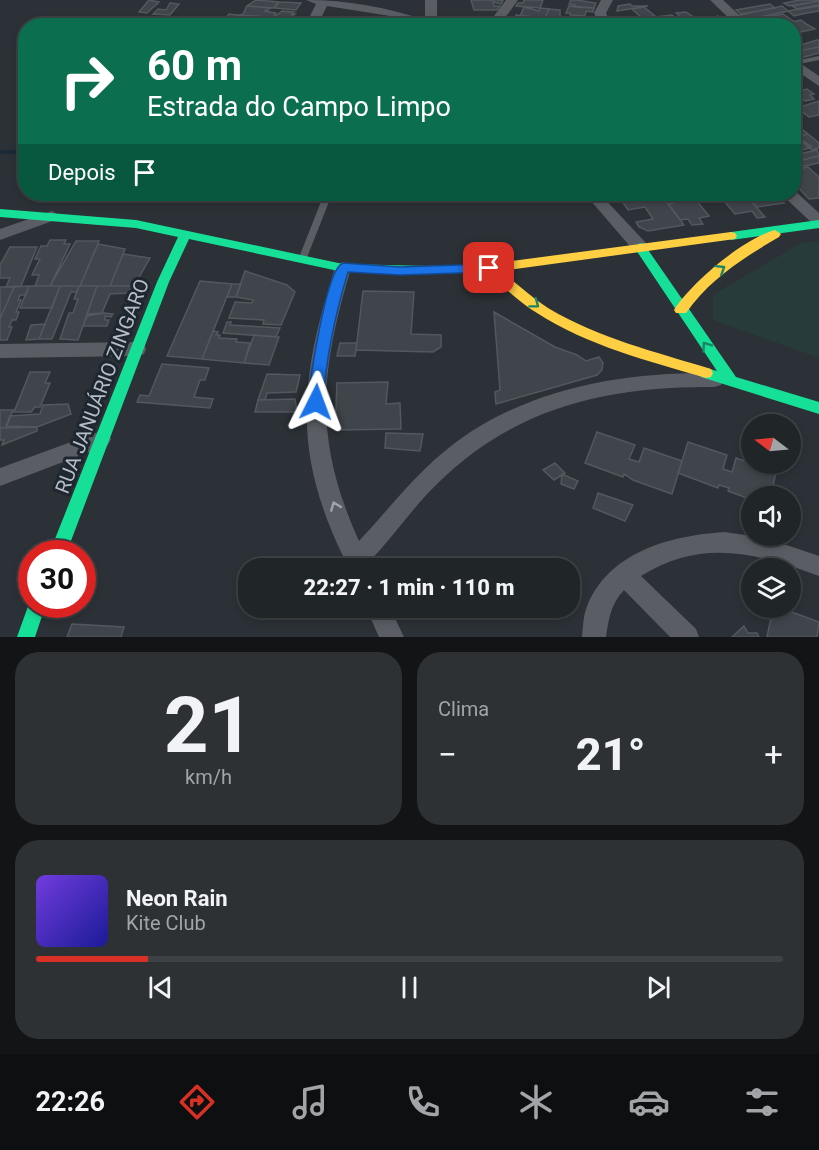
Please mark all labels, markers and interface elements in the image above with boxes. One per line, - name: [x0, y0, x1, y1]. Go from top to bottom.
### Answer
- text: 60 m: [147, 41, 242, 90]
- icon: right: [48, 42, 126, 120]
- text: Estrada do Campo Limpo: [147, 91, 451, 123]
- icon: arrive: [128, 156, 161, 189]
- text: Depois: [48, 160, 116, 185]
- pin: [463, 242, 514, 293]
- icon: arrive: [472, 251, 505, 284]
- one-way arrow: [714, 265, 725, 276]
- street label: RUA JANUÁRIO ZINGARO: [50, 275, 154, 497]
- one-way arrow: [528, 297, 539, 308]
- one-way arrow: [702, 341, 713, 352]
- position arrow: [284, 370, 348, 434]
- north arrow: [741, 414, 801, 474]
- map controls: [741, 414, 801, 618]
- button: sound: [741, 486, 801, 546]
- one-way arrow: [329, 501, 342, 512]
- speed limit sign: 30: [18, 540, 96, 618]
- button: layers: [741, 558, 801, 618]
- text: 22:27 · 1 min · 110 m: [304, 575, 514, 600]
- text: 21: [164, 680, 253, 771]
- text: Clima: [438, 697, 489, 721]
- text: 21°: [576, 728, 645, 781]
- text: −: [438, 735, 457, 774]
- text: +: [764, 735, 783, 774]
- text: km/h: [185, 765, 232, 789]
- text: Neon Rain: [126, 886, 228, 911]
- text: Kite Club: [126, 911, 206, 935]
- icon: previous: [144, 971, 177, 1004]
- icon: pause: [393, 971, 426, 1004]
- icon: next: [642, 971, 675, 1004]
- icon: directions: [176, 1081, 218, 1123]
- icon: music: [289, 1081, 331, 1123]
- icon: phone: [402, 1081, 444, 1123]
- icon: climate: [515, 1081, 557, 1123]
- icon: car: [628, 1081, 670, 1123]
- icon: filters: [741, 1081, 783, 1123]
- text: 22:26: [36, 1086, 105, 1118]

